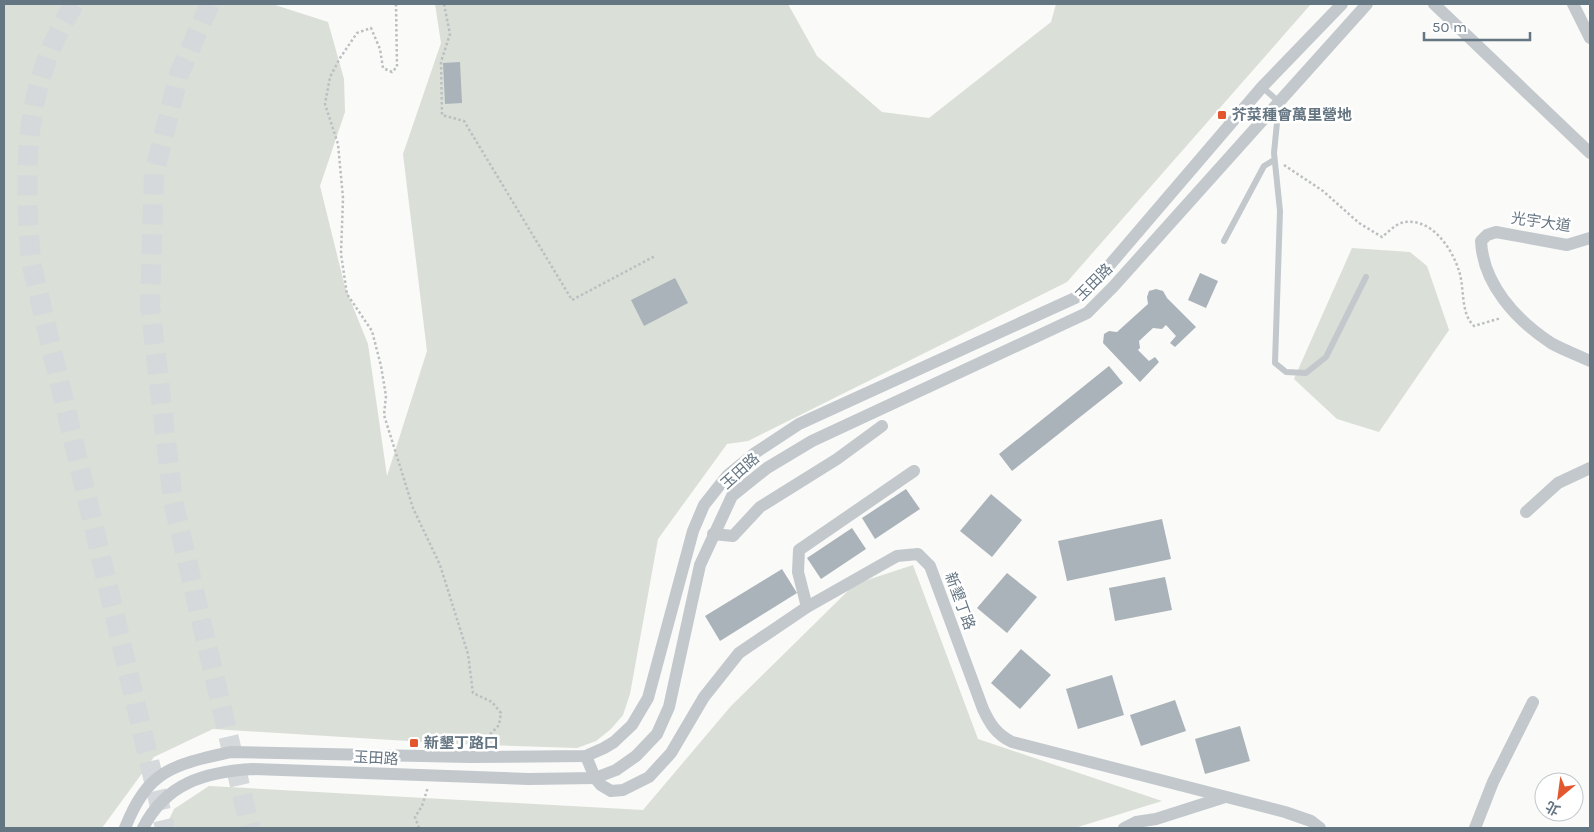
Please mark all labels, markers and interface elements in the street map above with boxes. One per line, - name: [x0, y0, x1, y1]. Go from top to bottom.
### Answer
- scale bar: [1424, 10, 1530, 42]
- text: 50 m: [1432, 18, 1467, 36]
- place label: 芥菜種會萬里營地: [1232, 106, 1352, 124]
- marker: 芥菜種會萬里營地: [1216, 109, 1228, 121]
- street label: 光宇大道: [1510, 209, 1572, 235]
- street label: 玉田路: [1072, 260, 1116, 304]
- street label: 玉田路: [717, 449, 763, 493]
- street label: 新墾丁路: [941, 570, 979, 632]
- place label: 新墾丁路口: [424, 734, 499, 752]
- marker: 新墾丁路口: [408, 737, 420, 749]
- street label: 玉田路: [353, 748, 399, 768]
- north arrow: [1534, 772, 1584, 822]
- text: 北: [1543, 797, 1563, 819]

